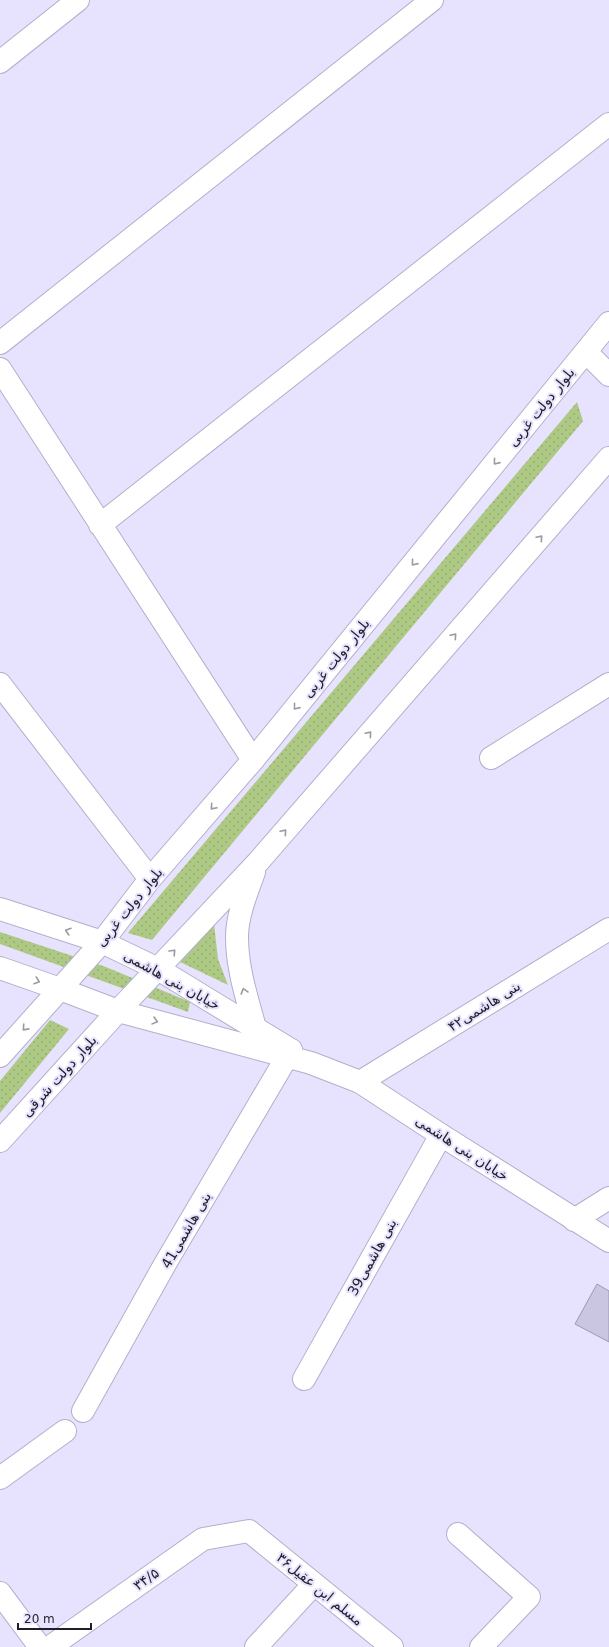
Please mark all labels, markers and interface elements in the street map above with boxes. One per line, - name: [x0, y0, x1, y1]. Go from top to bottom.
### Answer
- street label: بلوار دولت غربی: [504, 364, 578, 450]
- one-way arrow: [494, 458, 501, 465]
- one-way arrow: [535, 535, 542, 542]
- one-way arrow: [411, 558, 418, 565]
- street label: بلوار دولت غربی: [299, 615, 373, 701]
- one-way arrow: [450, 633, 457, 640]
- one-way arrow: [294, 702, 301, 709]
- one-way arrow: [365, 731, 372, 739]
- one-way arrow: [210, 802, 217, 809]
- one-way arrow: [279, 829, 286, 837]
- street label: بلوار دولت غربی: [92, 864, 166, 950]
- one-way arrow: [65, 927, 72, 936]
- street label: خیابان بنی هاشمی: [121, 947, 223, 1013]
- one-way arrow: [168, 949, 176, 957]
- one-way arrow: [33, 976, 40, 985]
- street label: بنی هاشمی۴۲: [445, 977, 523, 1035]
- one-way arrow: [240, 987, 249, 994]
- one-way arrow: [152, 1017, 159, 1025]
- one-way arrow: [22, 1024, 29, 1031]
- street label: بلوار دولت شرقی: [18, 1032, 101, 1121]
- street label: خیابان بنی هاشمی: [413, 1112, 511, 1184]
- street label: بنی هاشمی41: [158, 1189, 214, 1271]
- street label: بنی هاشمی39: [344, 1216, 400, 1298]
- street label: مسلم ابن عقیل۳۶: [273, 1549, 366, 1630]
- street label: ۳۴/۵: [130, 1565, 162, 1593]
- scale bar: [18, 1605, 91, 1631]
- text: 20 m: [24, 1612, 55, 1626]

